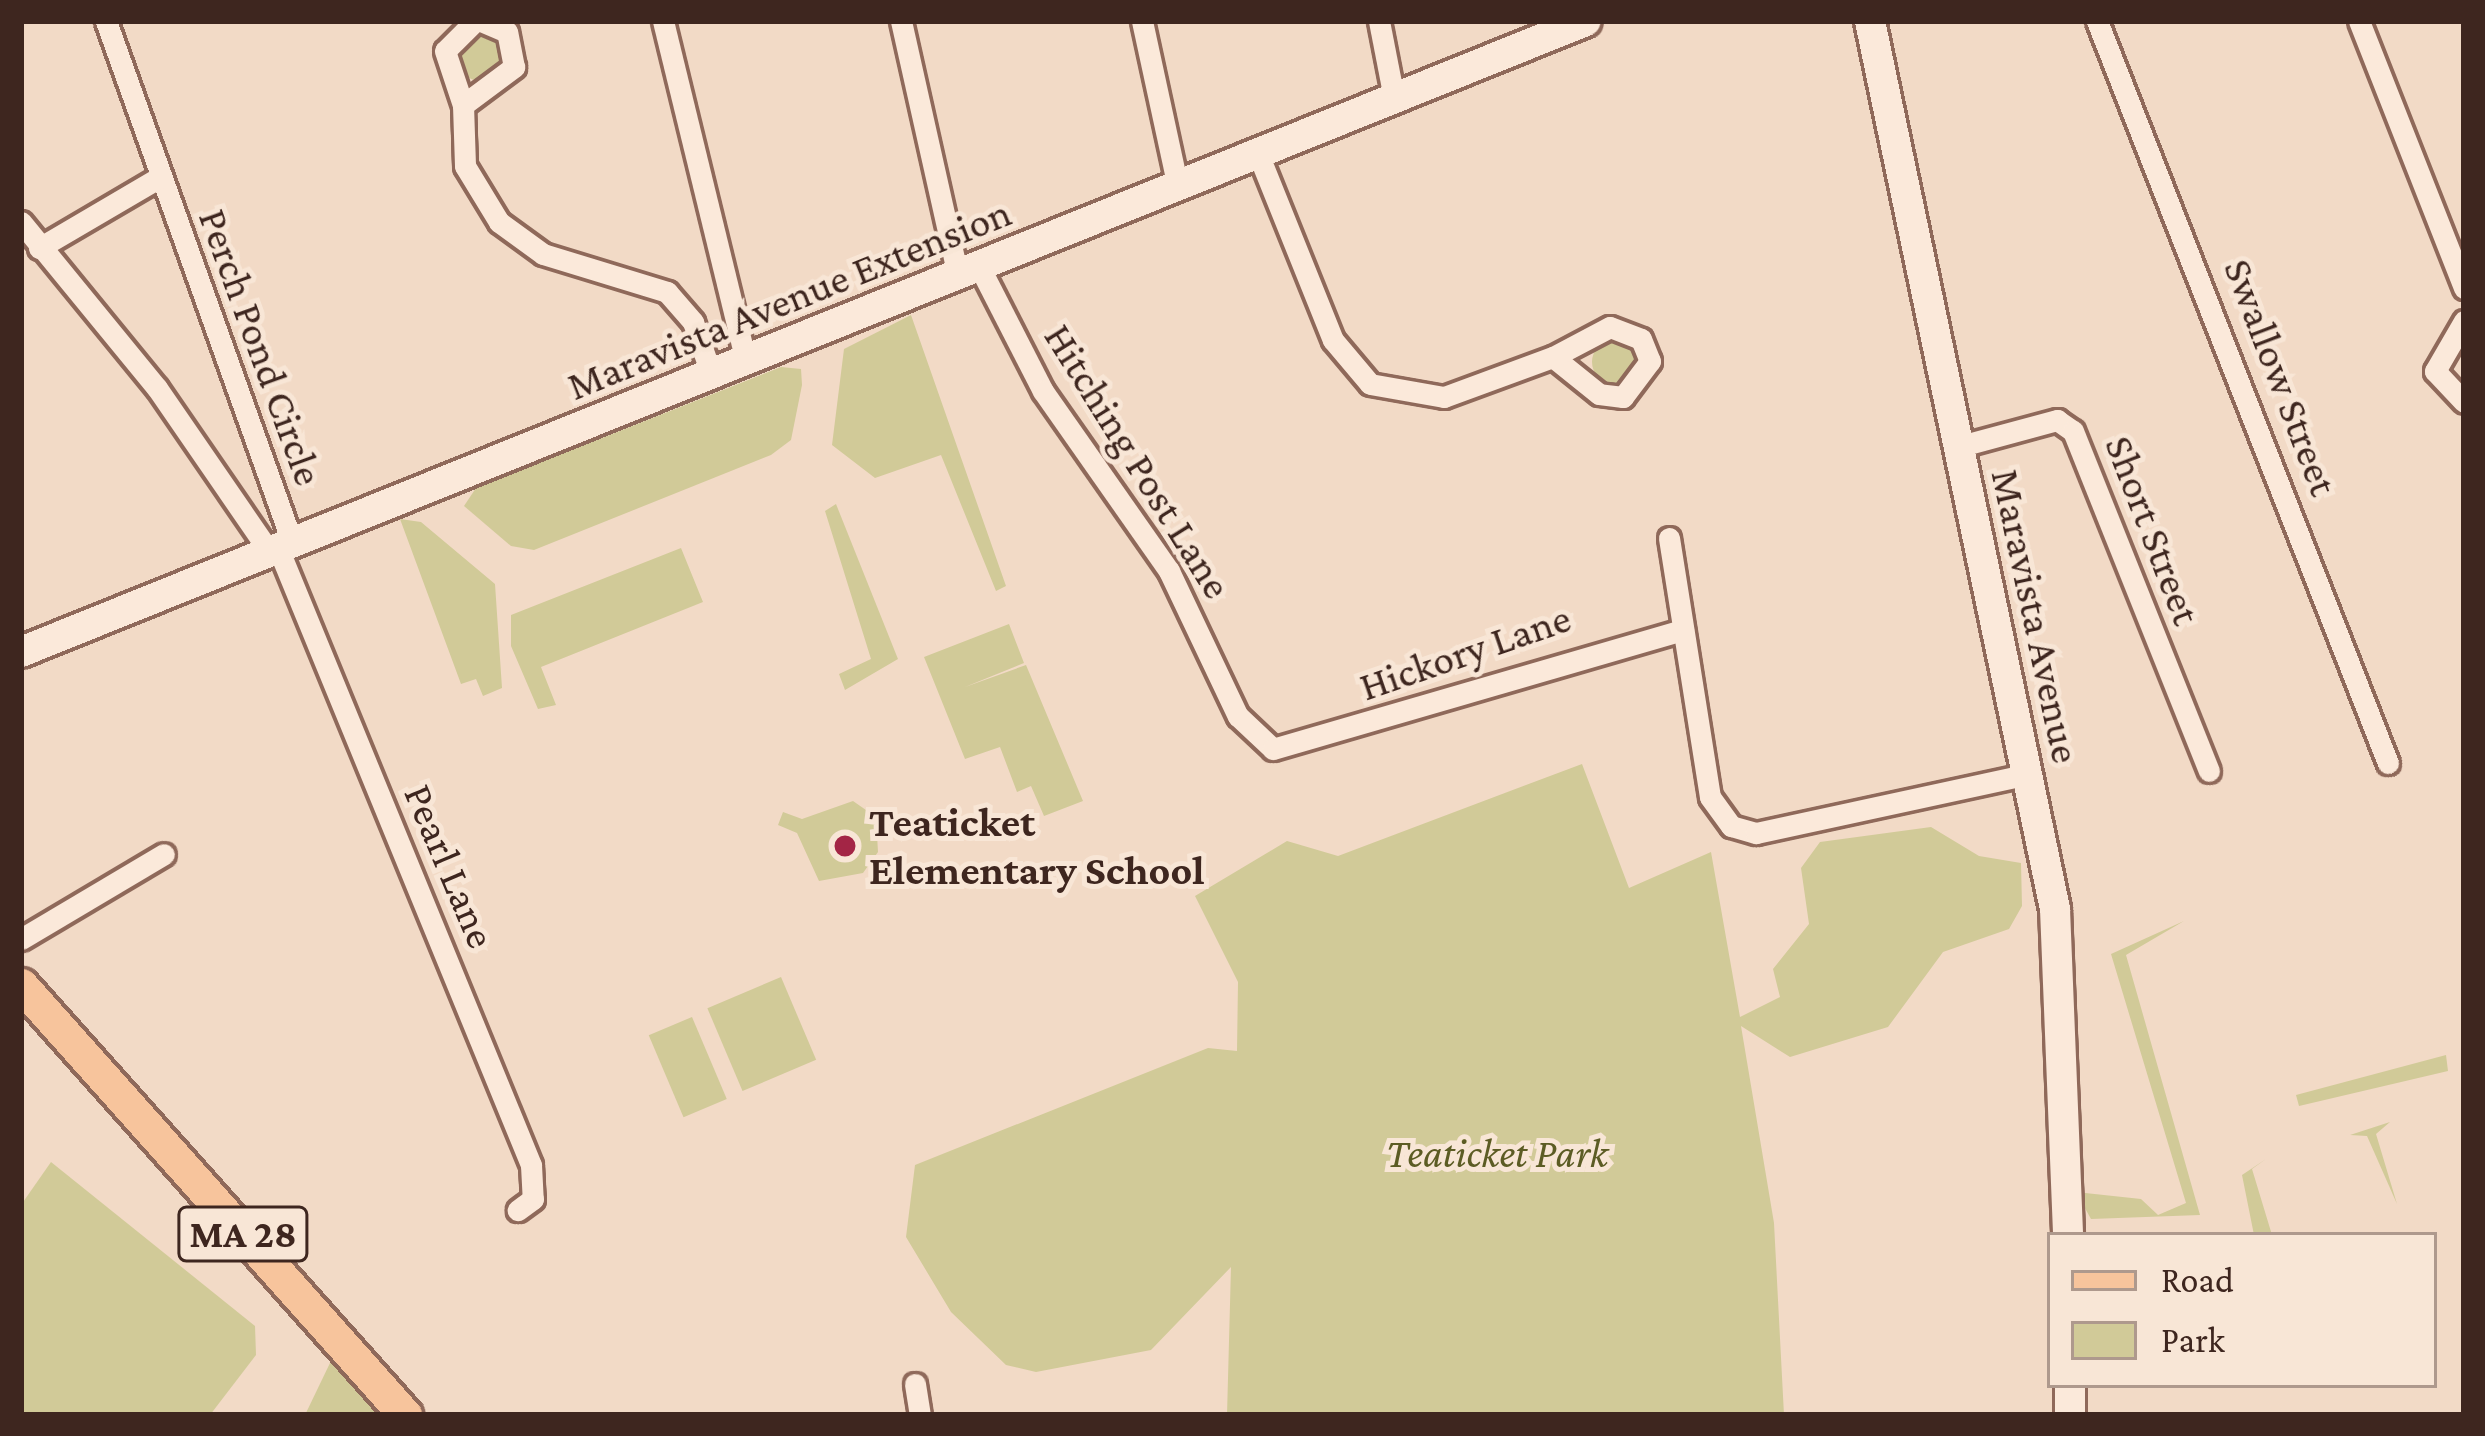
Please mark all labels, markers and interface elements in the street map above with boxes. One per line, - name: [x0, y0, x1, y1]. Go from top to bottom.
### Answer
- street label: Maravista Avenue Extension: [560, 187, 1018, 411]
- street label: Perch Pond Circle: [188, 202, 334, 492]
- street label: Swallow Street: [2213, 252, 2349, 502]
- street label: Hitching Post Lane: [1033, 314, 1243, 608]
- street label: Short Street: [2094, 428, 2212, 632]
- street label: Maravista Avenue: [1980, 464, 2092, 768]
- street label: Hickory Lane: [1353, 592, 1577, 712]
- street label: Pearl Lane: [393, 776, 507, 956]
- place label: Teaticket Elementary School: [869, 797, 1204, 896]
- marker: Teaticket Elementary School: [832, 833, 858, 859]
- park label: Teaticket Park: [1386, 1128, 1608, 1178]
- road number: MA 28: [177, 1201, 309, 1267]
- legend: [2047, 1232, 2437, 1388]
- text: Road: [2161, 1260, 2234, 1300]
- text: Park: [2161, 1320, 2225, 1360]

